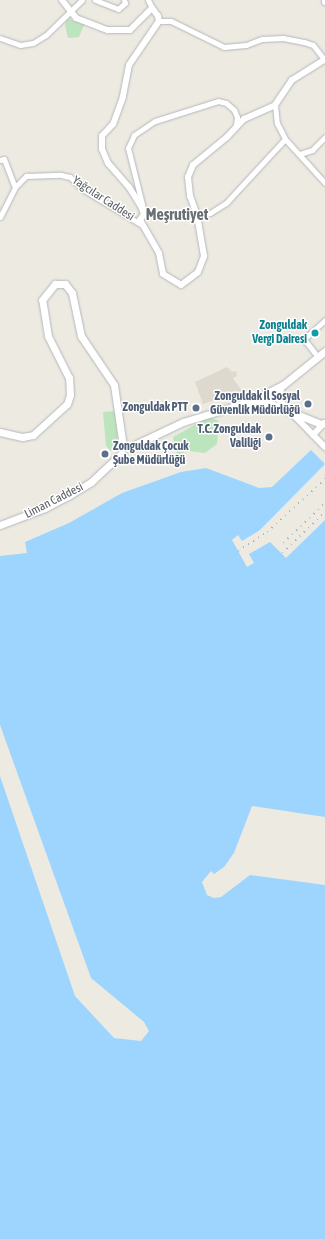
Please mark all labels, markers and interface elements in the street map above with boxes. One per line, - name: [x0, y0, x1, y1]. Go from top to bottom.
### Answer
- street label: Yağcılar Caddesi: [69, 174, 137, 224]
- district label: Meşrutiyet: [146, 204, 208, 224]
- place label: Zonguldak Vergi Dairesi: [252, 319, 307, 347]
- marker: Zonguldak Vergi Dairesi: [310, 328, 320, 338]
- place label: Zonguldak İl Sosyal Güvenlik Müdürlüğü: [210, 390, 300, 418]
- marker: Zonguldak İl Sosyal Güvenlik Müdürlüğü: [303, 399, 313, 409]
- place label: Zonguldak PTT: [123, 401, 188, 415]
- marker: Zonguldak PTT: [191, 403, 201, 413]
- place label: T.C. Zonguldak Valiliği: [198, 423, 261, 451]
- marker: T.C. Zonguldak Valiliği: [264, 432, 274, 442]
- place label: Zonguldak Çocuk Şube Müdürlüğü: [113, 440, 189, 468]
- marker: Zonguldak Çocuk Şube Müdürlüğü: [100, 449, 110, 459]
- street label: Liman Caddesi: [22, 480, 86, 522]

